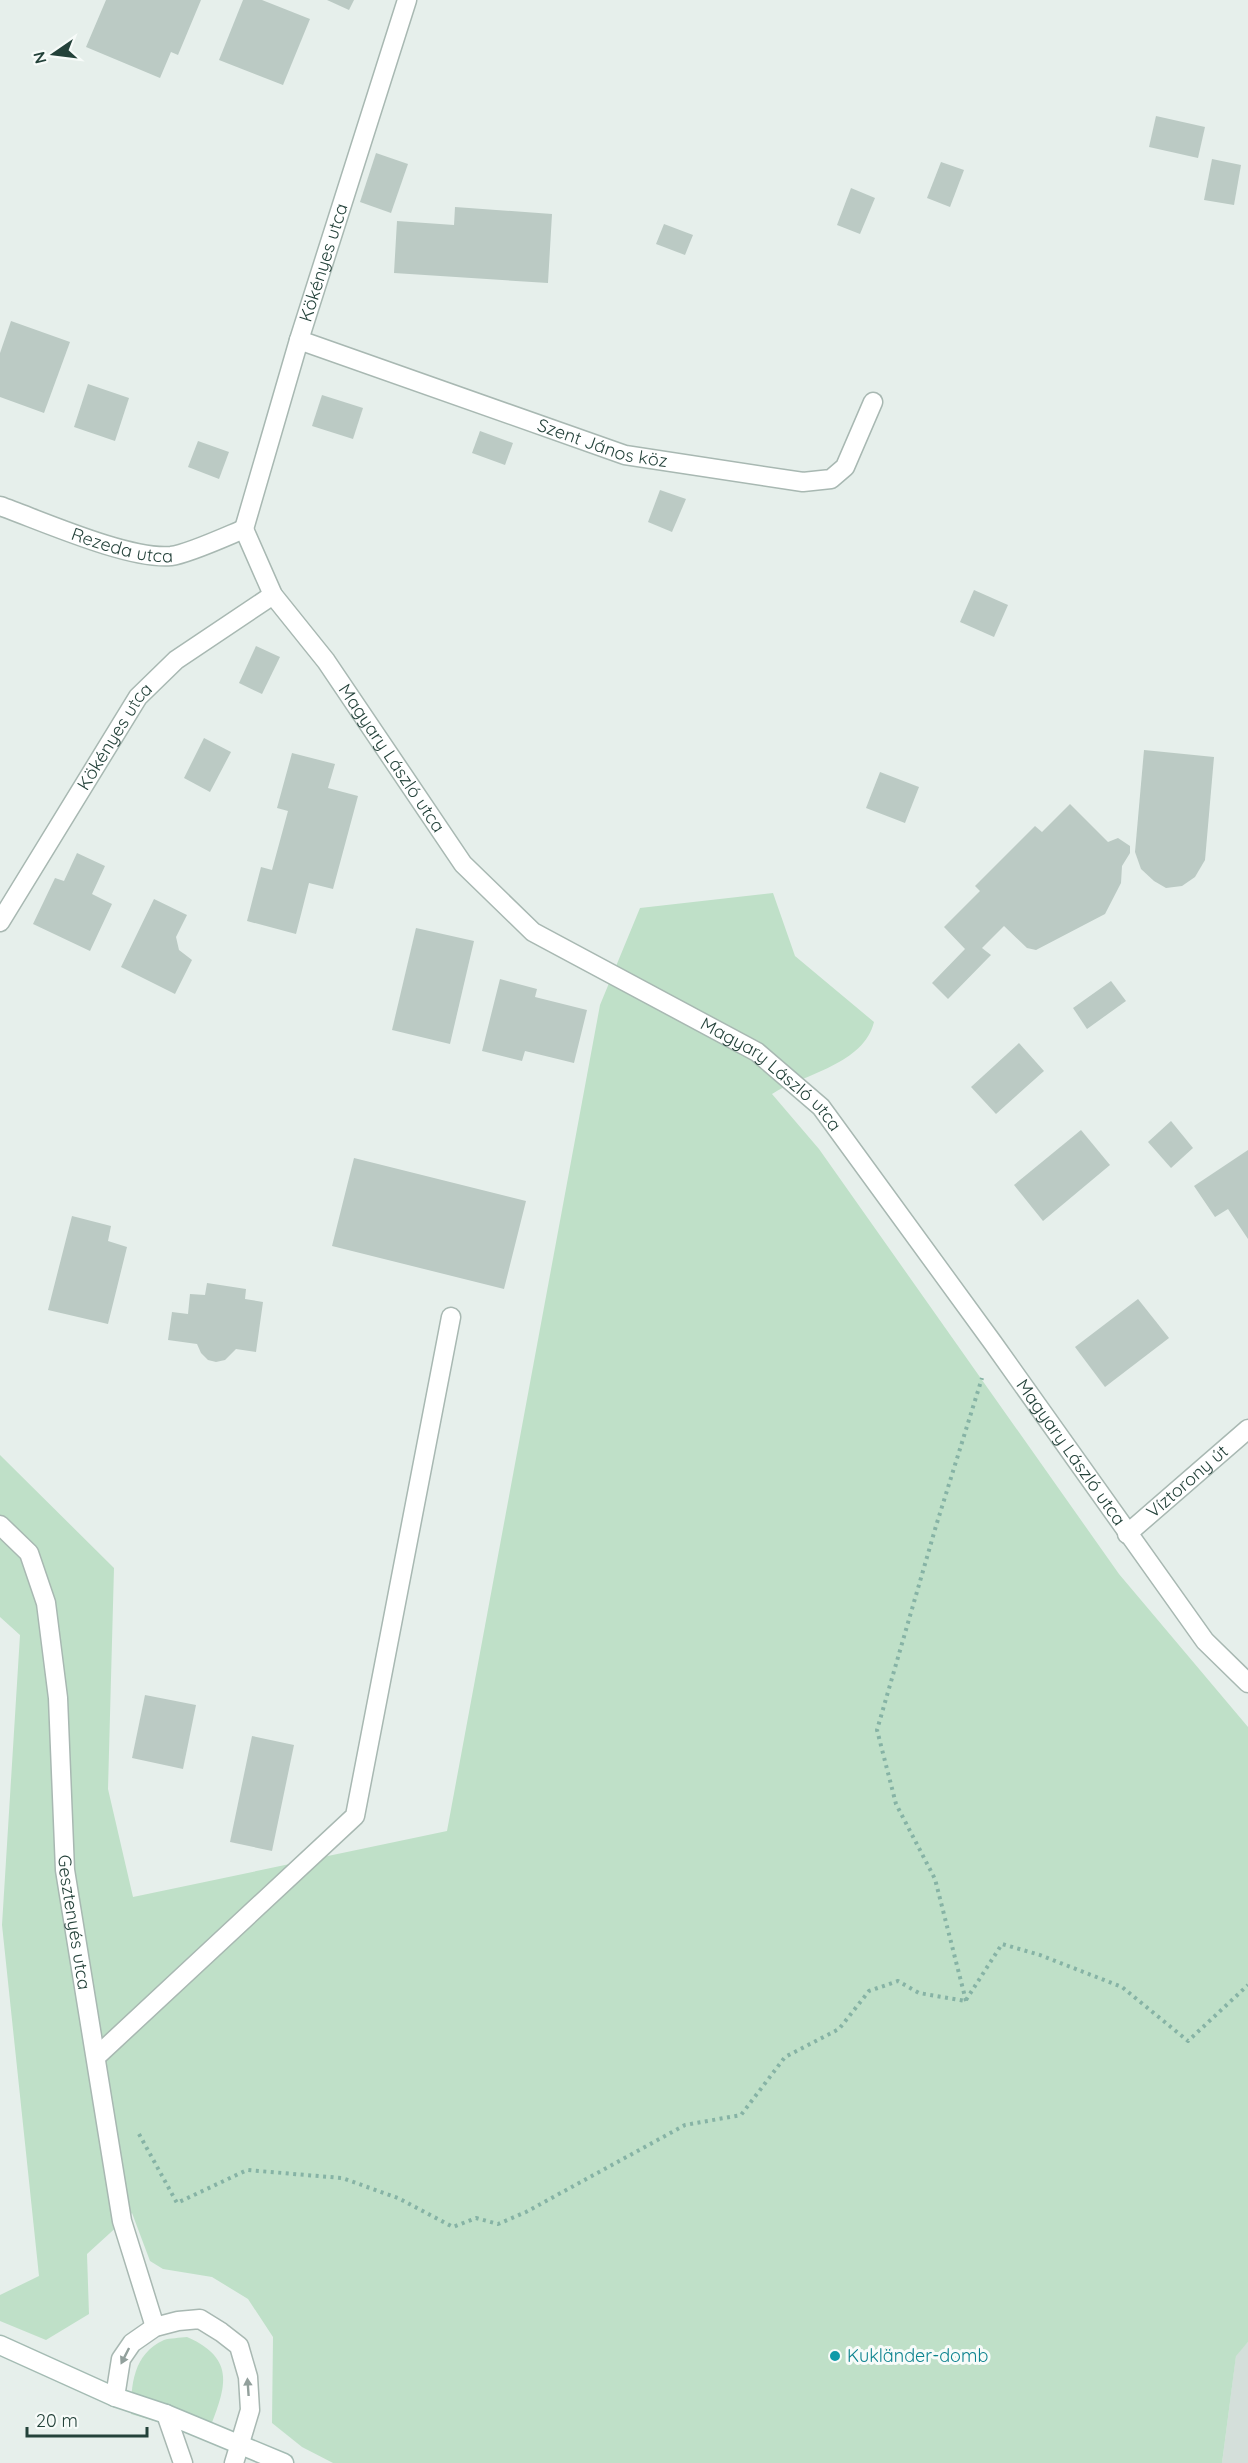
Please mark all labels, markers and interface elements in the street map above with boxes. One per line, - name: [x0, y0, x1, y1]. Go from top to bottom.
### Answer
- north arrow: [24, 24, 84, 84]
- text: N: [28, 50, 51, 66]
- street label: Kökényes utca: [294, 200, 353, 325]
- street label: Szent János köz: [534, 413, 669, 472]
- street label: Rezeda utca: [68, 522, 173, 567]
- street label: Kökényes utca: [72, 678, 157, 794]
- street label: Magyary László utca: [334, 679, 450, 837]
- street label: Magyary László utca: [697, 1012, 847, 1136]
- street label: Magyary László utca: [1011, 1374, 1131, 1530]
- street label: Víztorony út: [1142, 1440, 1233, 1523]
- street label: Gesztenyés utca: [53, 1854, 96, 1991]
- place label: Kukländer-domb: [847, 2344, 988, 2367]
- one-way arrow: [120, 2347, 130, 2364]
- marker: Kukländer-domb: [828, 2349, 842, 2363]
- one-way arrow: [244, 2378, 253, 2397]
- scale bar: [27, 2400, 147, 2438]
- text: 20 m: [36, 2409, 78, 2432]

